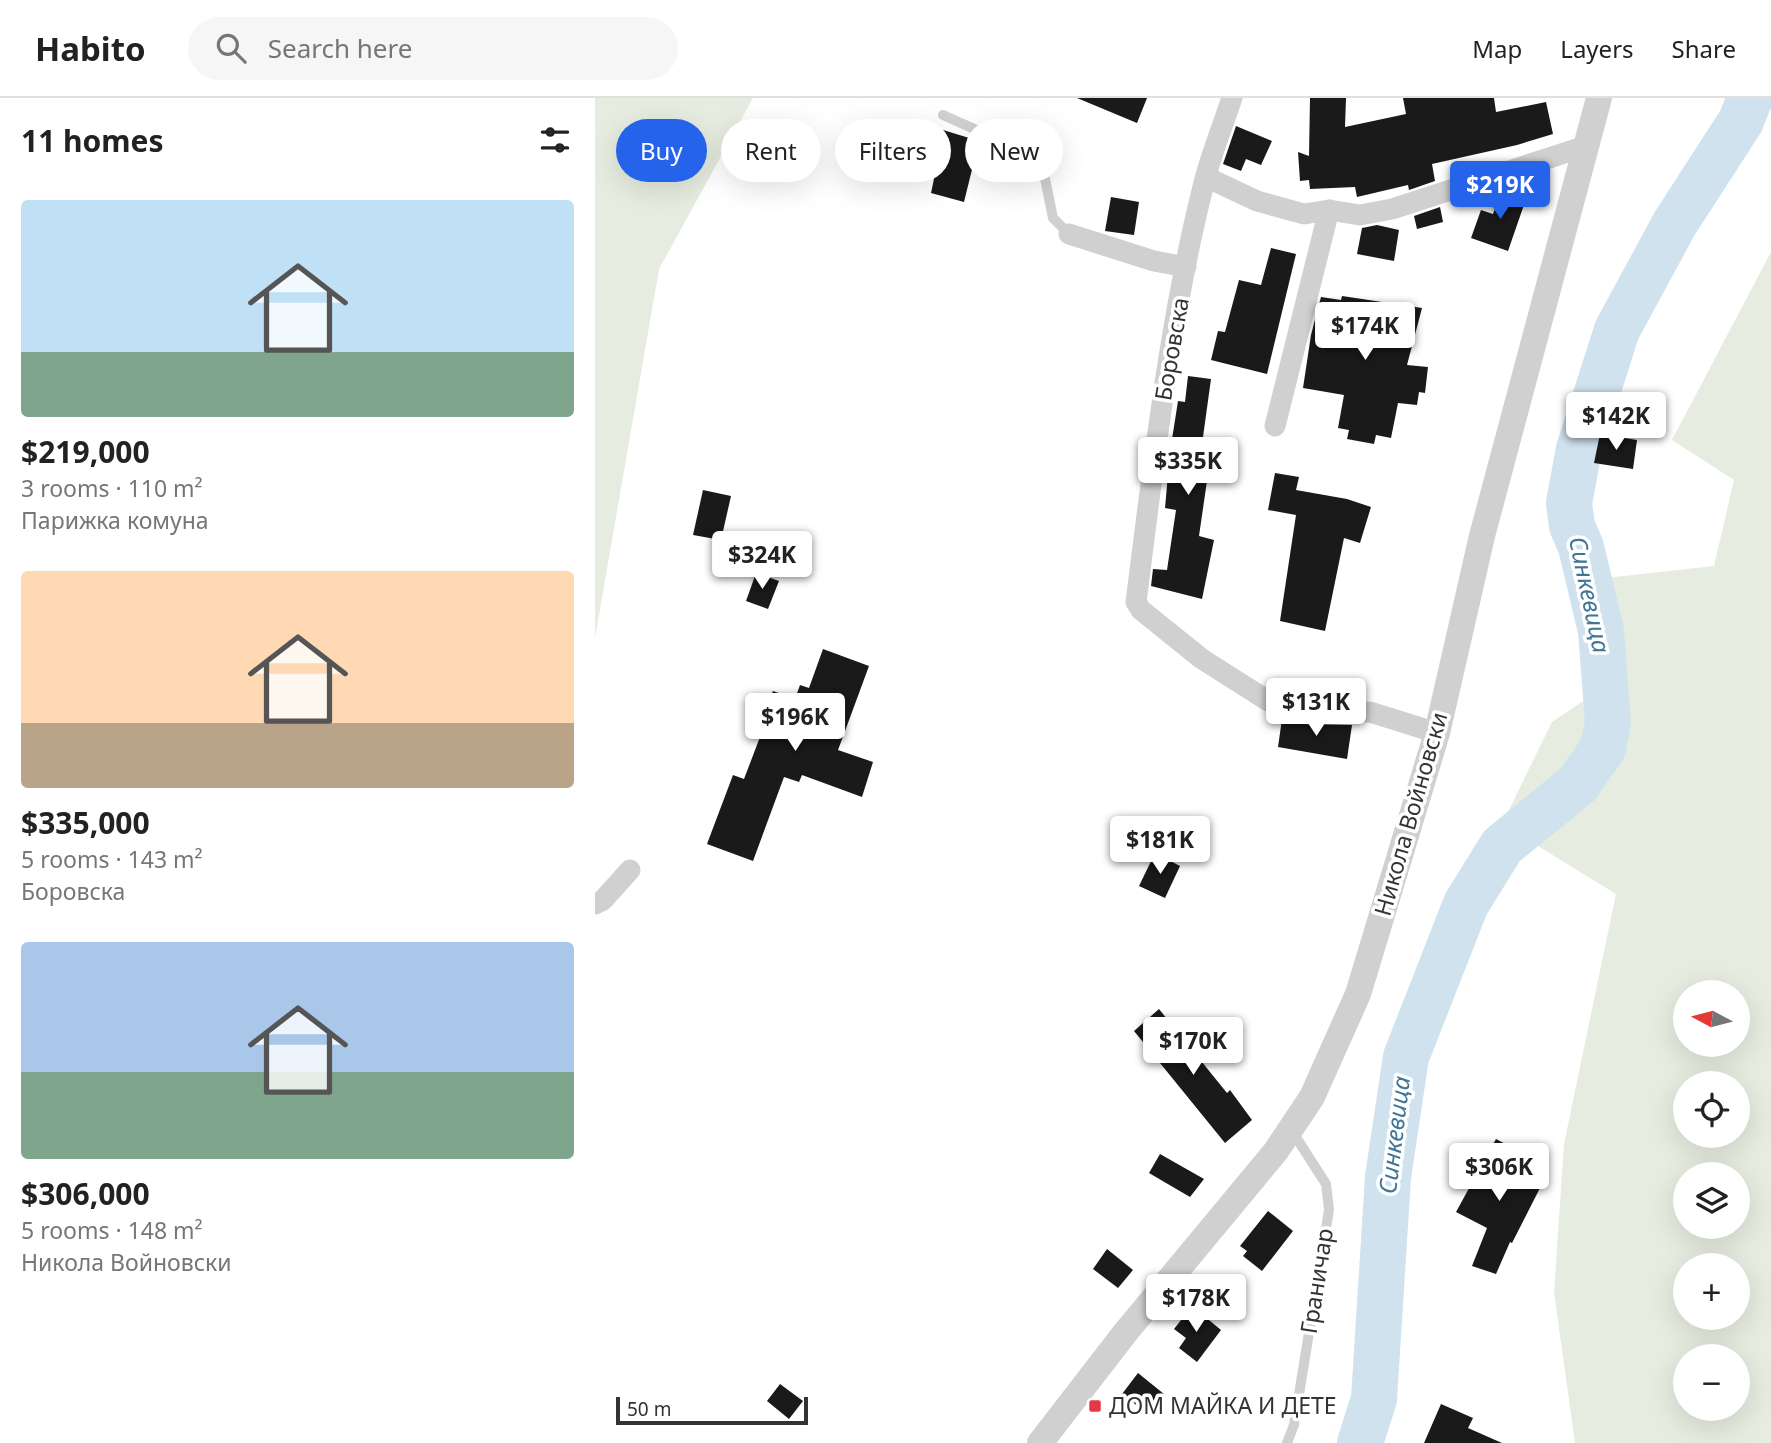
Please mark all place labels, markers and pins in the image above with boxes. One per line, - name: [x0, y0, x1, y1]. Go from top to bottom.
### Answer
- pin: $219K: [1451, 162, 1549, 221]
- pin: $174K: [1316, 302, 1414, 362]
- pin: $142K: [1567, 392, 1665, 452]
- pin: $335K: [1139, 438, 1237, 497]
- pin: $324K: [713, 532, 811, 591]
- pin: $131K: [1267, 678, 1365, 738]
- pin: $196K: [746, 694, 844, 753]
- pin: $181K: [1111, 816, 1209, 876]
- pin: $170K: [1144, 1018, 1242, 1077]
- pin: $306K: [1450, 1144, 1548, 1203]
- pin: $178K: [1147, 1274, 1245, 1334]
- place label: ДОМ МАЙКА И ДЕТЕ: [1109, 1389, 1337, 1421]
- marker: ДОМ МАЙКА И ДЕТЕ: [1087, 1398, 1103, 1414]

